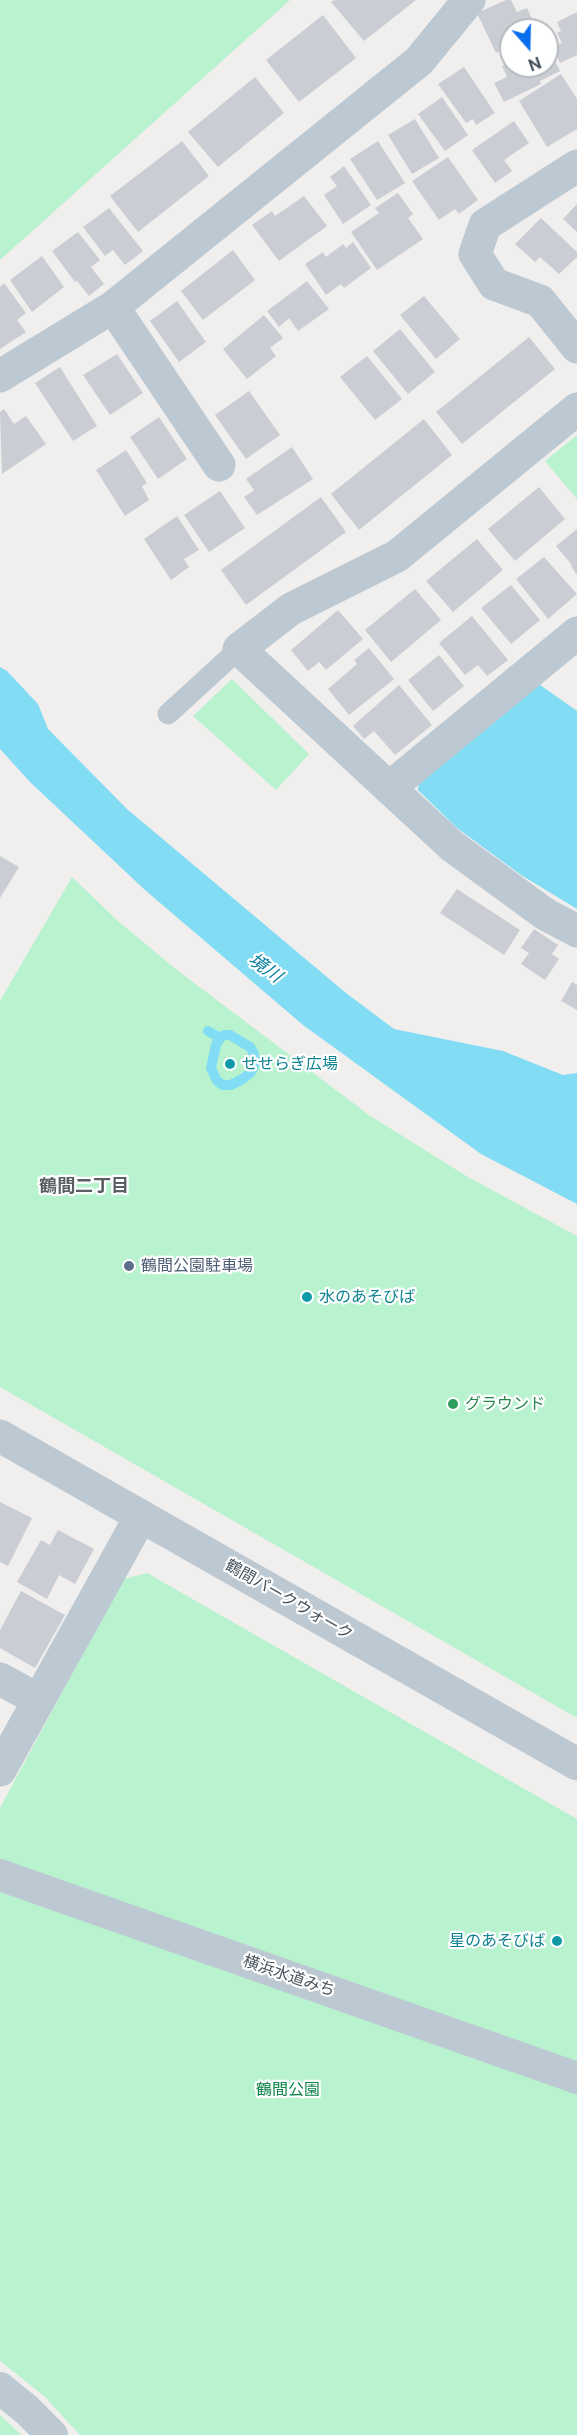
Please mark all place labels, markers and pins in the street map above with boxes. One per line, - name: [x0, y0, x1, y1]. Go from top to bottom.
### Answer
- place label: せせらぎ広場: [242, 1054, 338, 1074]
- marker: せせらぎ広場: [223, 1057, 237, 1071]
- place label: 鶴間公園駐車場: [141, 1256, 253, 1276]
- marker: 鶴間公園駐車場: [122, 1259, 136, 1273]
- place label: 水のあそびば: [319, 1287, 415, 1307]
- marker: 水のあそびば: [300, 1290, 314, 1304]
- place label: グラウンド: [465, 1394, 545, 1414]
- marker: グラウンド: [446, 1397, 460, 1411]
- place label: 星のあそびば: [449, 1931, 545, 1951]
- marker: 星のあそびば: [550, 1934, 564, 1948]

